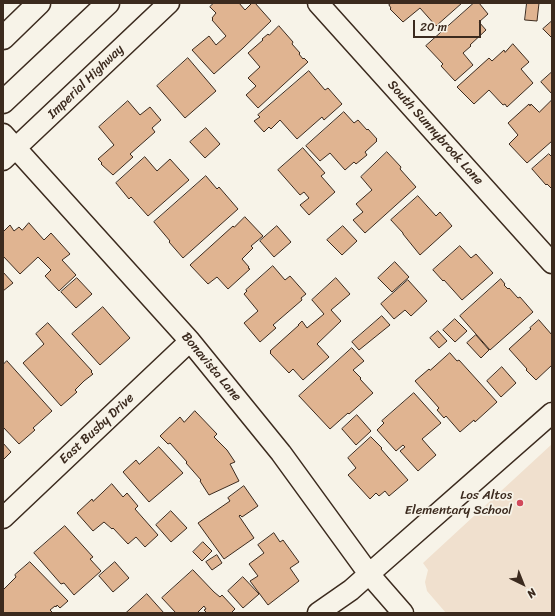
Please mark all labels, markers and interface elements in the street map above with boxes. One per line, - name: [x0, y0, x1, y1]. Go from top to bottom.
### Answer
- scale bar: [415, 12, 483, 38]
- text: 20 m: [420, 16, 447, 38]
- street label: Imperial Highway: [45, 42, 127, 122]
- street label: South Sunnybrook Lane: [384, 77, 486, 189]
- street label: Bonavista Lane: [178, 329, 244, 405]
- street label: East Busby Drive: [56, 390, 138, 468]
- place label: Los Altos Elementary School: [405, 488, 512, 519]
- marker: Los Altos Elementary School: [515, 498, 525, 508]
- north arrow: [503, 564, 543, 604]
- text: N: [522, 584, 541, 603]

